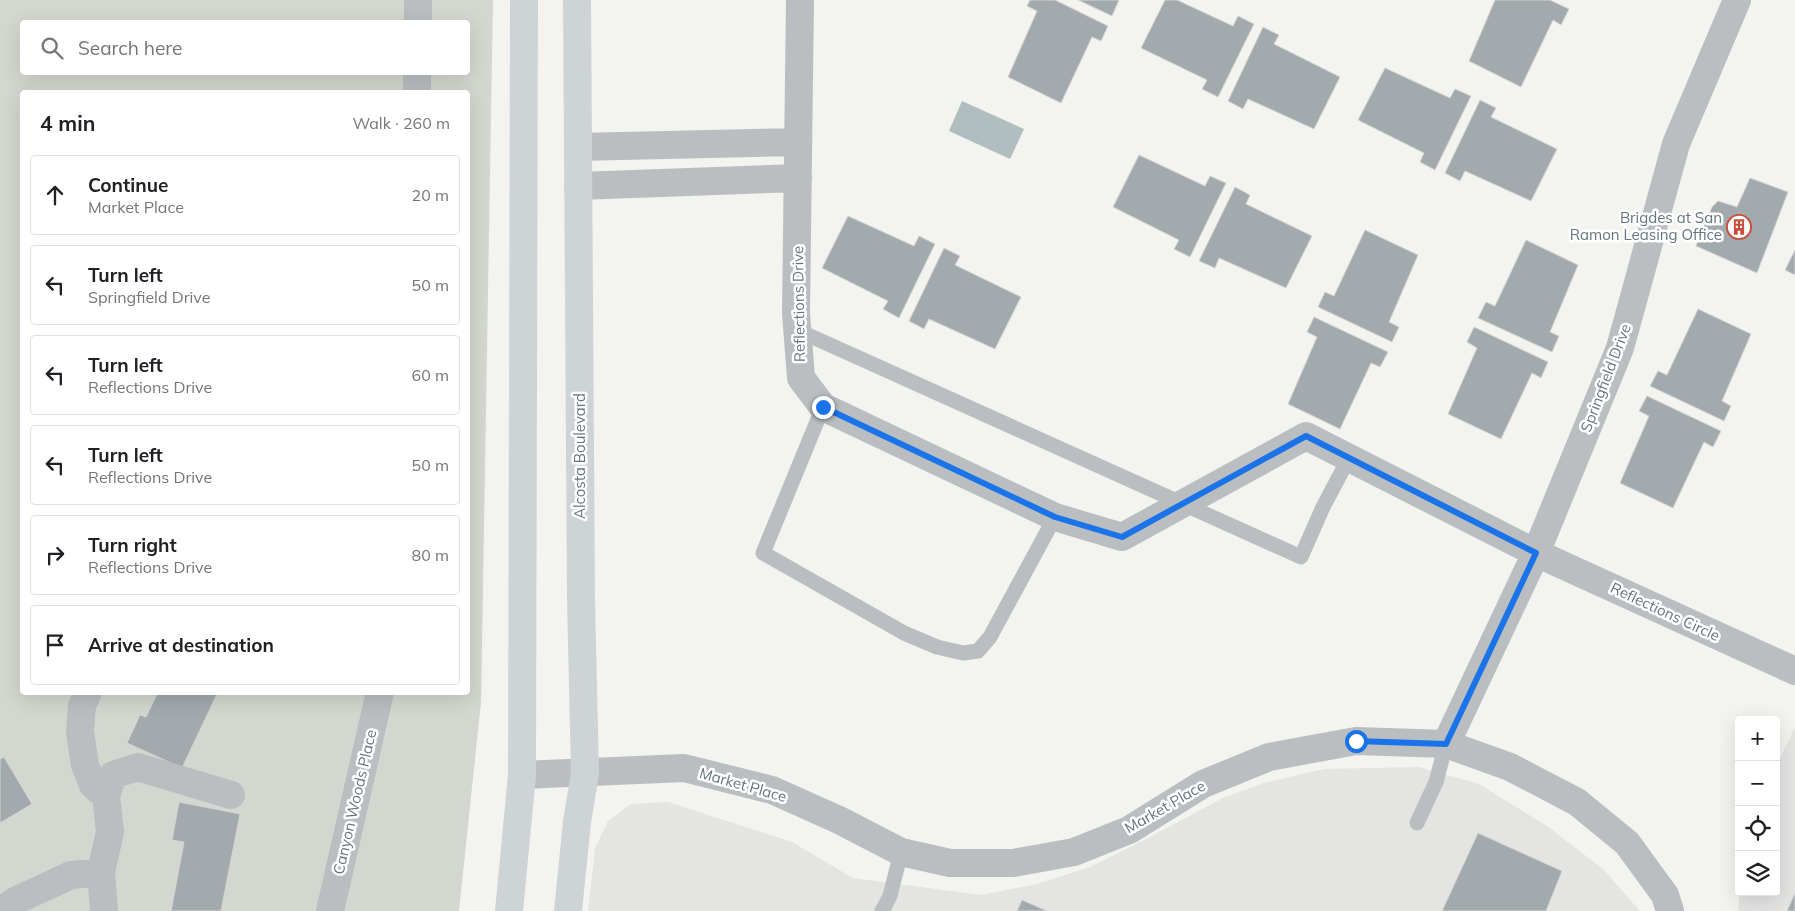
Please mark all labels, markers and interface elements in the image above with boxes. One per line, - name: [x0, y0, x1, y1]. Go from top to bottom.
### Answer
- search box: [20, 20, 470, 75]
- icon: search: [38, 34, 66, 62]
- text: Search here: [78, 36, 182, 60]
- text: 4 min: [40, 110, 95, 136]
- text: Walk · 260 m: [352, 113, 450, 133]
- text: Continue: [88, 173, 168, 197]
- icon: ahead: [41, 181, 69, 209]
- text: 20 m: [412, 185, 449, 205]
- text: Market Place: [88, 197, 184, 217]
- place label: Brigdes at San Ramon Leasing Office: [1570, 208, 1722, 244]
- building icon: Brigdes at San Ramon Leasing Office: [1726, 214, 1752, 240]
- street label: Reflections Drive: [788, 246, 809, 362]
- text: Turn left: [88, 263, 163, 287]
- icon: left: [41, 271, 69, 299]
- text: 50 m: [412, 275, 449, 295]
- text: Springfield Drive: [88, 287, 210, 307]
- street label: Springfield Drive: [1576, 321, 1635, 435]
- text: Turn left: [88, 353, 163, 377]
- icon: left: [41, 361, 69, 389]
- text: 60 m: [412, 365, 449, 385]
- text: Reflections Drive: [88, 377, 212, 397]
- street label: Alcosta Boulevard: [570, 393, 589, 519]
- route end: [812, 396, 835, 419]
- text: Turn left: [88, 443, 163, 467]
- icon: left: [41, 451, 69, 479]
- text: 50 m: [412, 455, 449, 475]
- text: Reflections Drive: [88, 467, 212, 487]
- text: Turn right: [88, 533, 177, 557]
- icon: right: [41, 541, 69, 569]
- text: 80 m: [412, 545, 449, 565]
- text: Reflections Drive: [88, 557, 212, 577]
- street label: Reflections Circle: [1608, 578, 1723, 645]
- icon: arrive: [41, 631, 69, 659]
- text: Arrive at destination: [88, 633, 274, 657]
- map controls: [1735, 716, 1780, 896]
- button: +: [1735, 716, 1780, 761]
- street label: Canyon Woods Place: [329, 728, 380, 876]
- route start: [1345, 730, 1368, 753]
- button: −: [1735, 761, 1780, 806]
- street label: Market Place: [697, 763, 789, 806]
- street label: Market Place: [1121, 776, 1208, 837]
- button: locate: [1735, 806, 1780, 851]
- button: layers: [1735, 851, 1780, 896]

